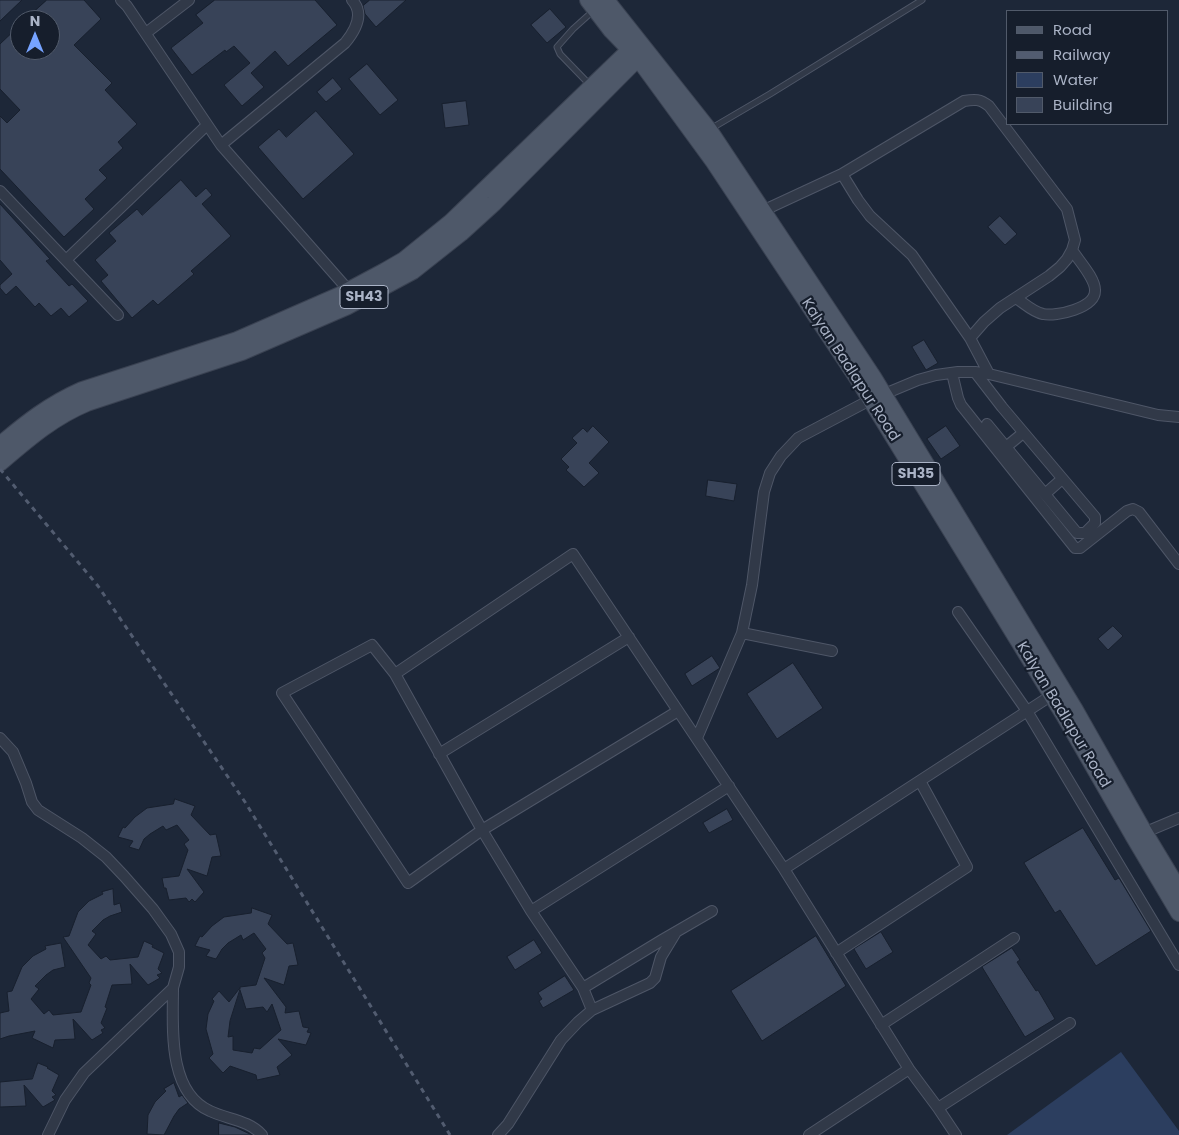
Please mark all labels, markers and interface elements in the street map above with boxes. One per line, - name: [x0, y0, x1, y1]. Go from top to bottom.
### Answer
- north arrow: [10, 10, 60, 60]
- legend: [1006, 10, 1169, 125]
- text: N: [30, 11, 40, 31]
- text: Road: [1053, 19, 1092, 40]
- text: Railway: [1053, 44, 1111, 65]
- text: Water: [1053, 69, 1098, 90]
- text: Building: [1053, 94, 1113, 115]
- road number: SH43: [340, 286, 388, 308]
- street label: Kalyan Badlapur Road: [797, 295, 903, 445]
- road number: SH35: [892, 462, 940, 486]
- street label: Kalyan Badlapur Road: [1012, 639, 1114, 791]

